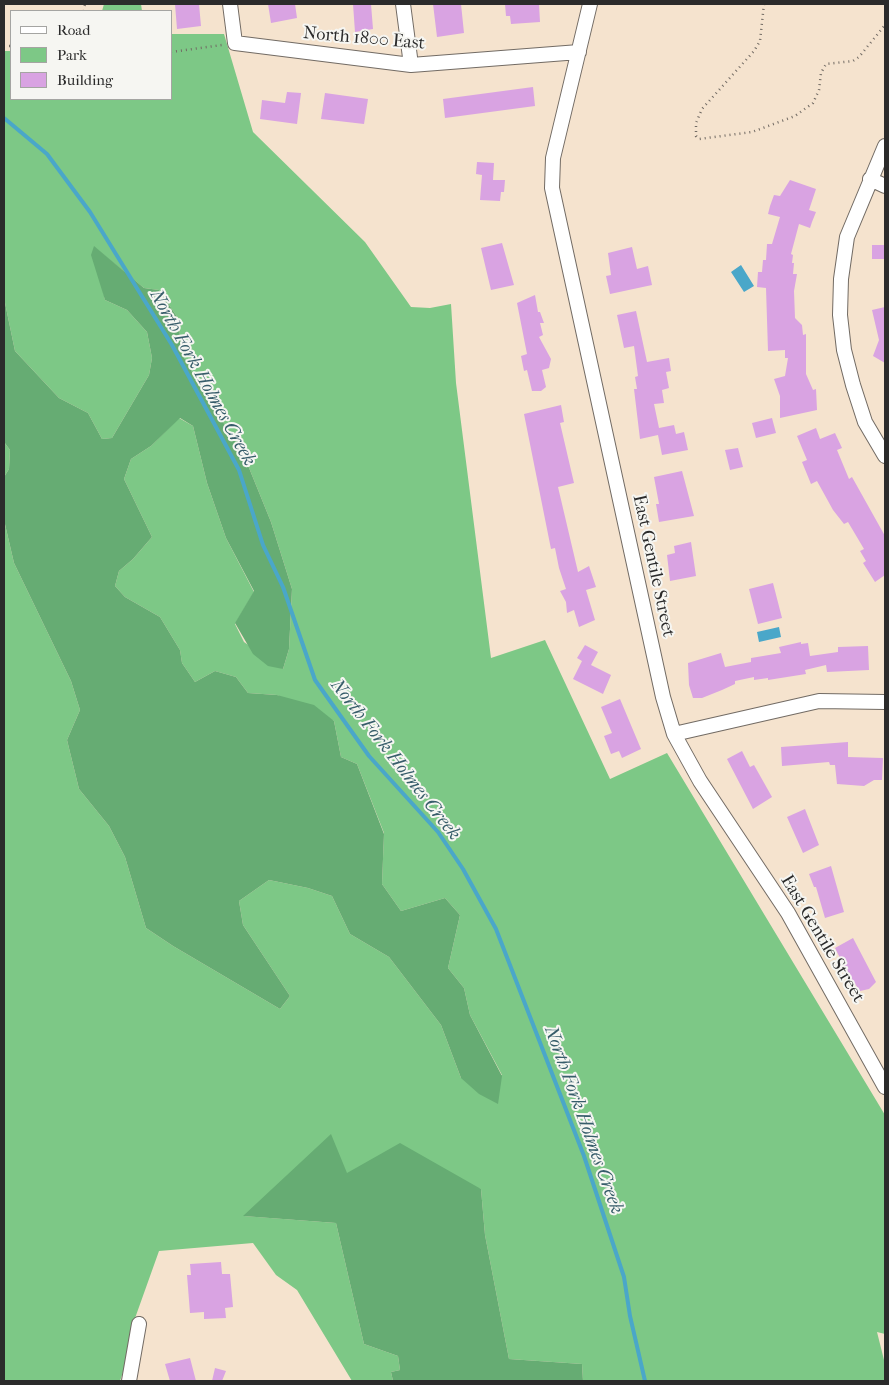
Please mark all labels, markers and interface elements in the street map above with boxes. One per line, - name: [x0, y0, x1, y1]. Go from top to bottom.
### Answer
- legend: [10, 10, 172, 100]
- text: Road: [57, 21, 90, 39]
- street label: North 1800 East: [302, 23, 426, 55]
- text: Park: [57, 46, 87, 64]
- text: Building: [57, 71, 113, 89]
- water label: North Fork Holmes Creek: [144, 286, 260, 470]
- street label: East Gentile Street: [627, 493, 679, 639]
- water label: North Fork Holmes Creek: [325, 675, 465, 845]
- street label: East Gentile Street: [775, 871, 869, 1007]
- water label: North Fork Holmes Creek: [538, 1023, 628, 1217]

